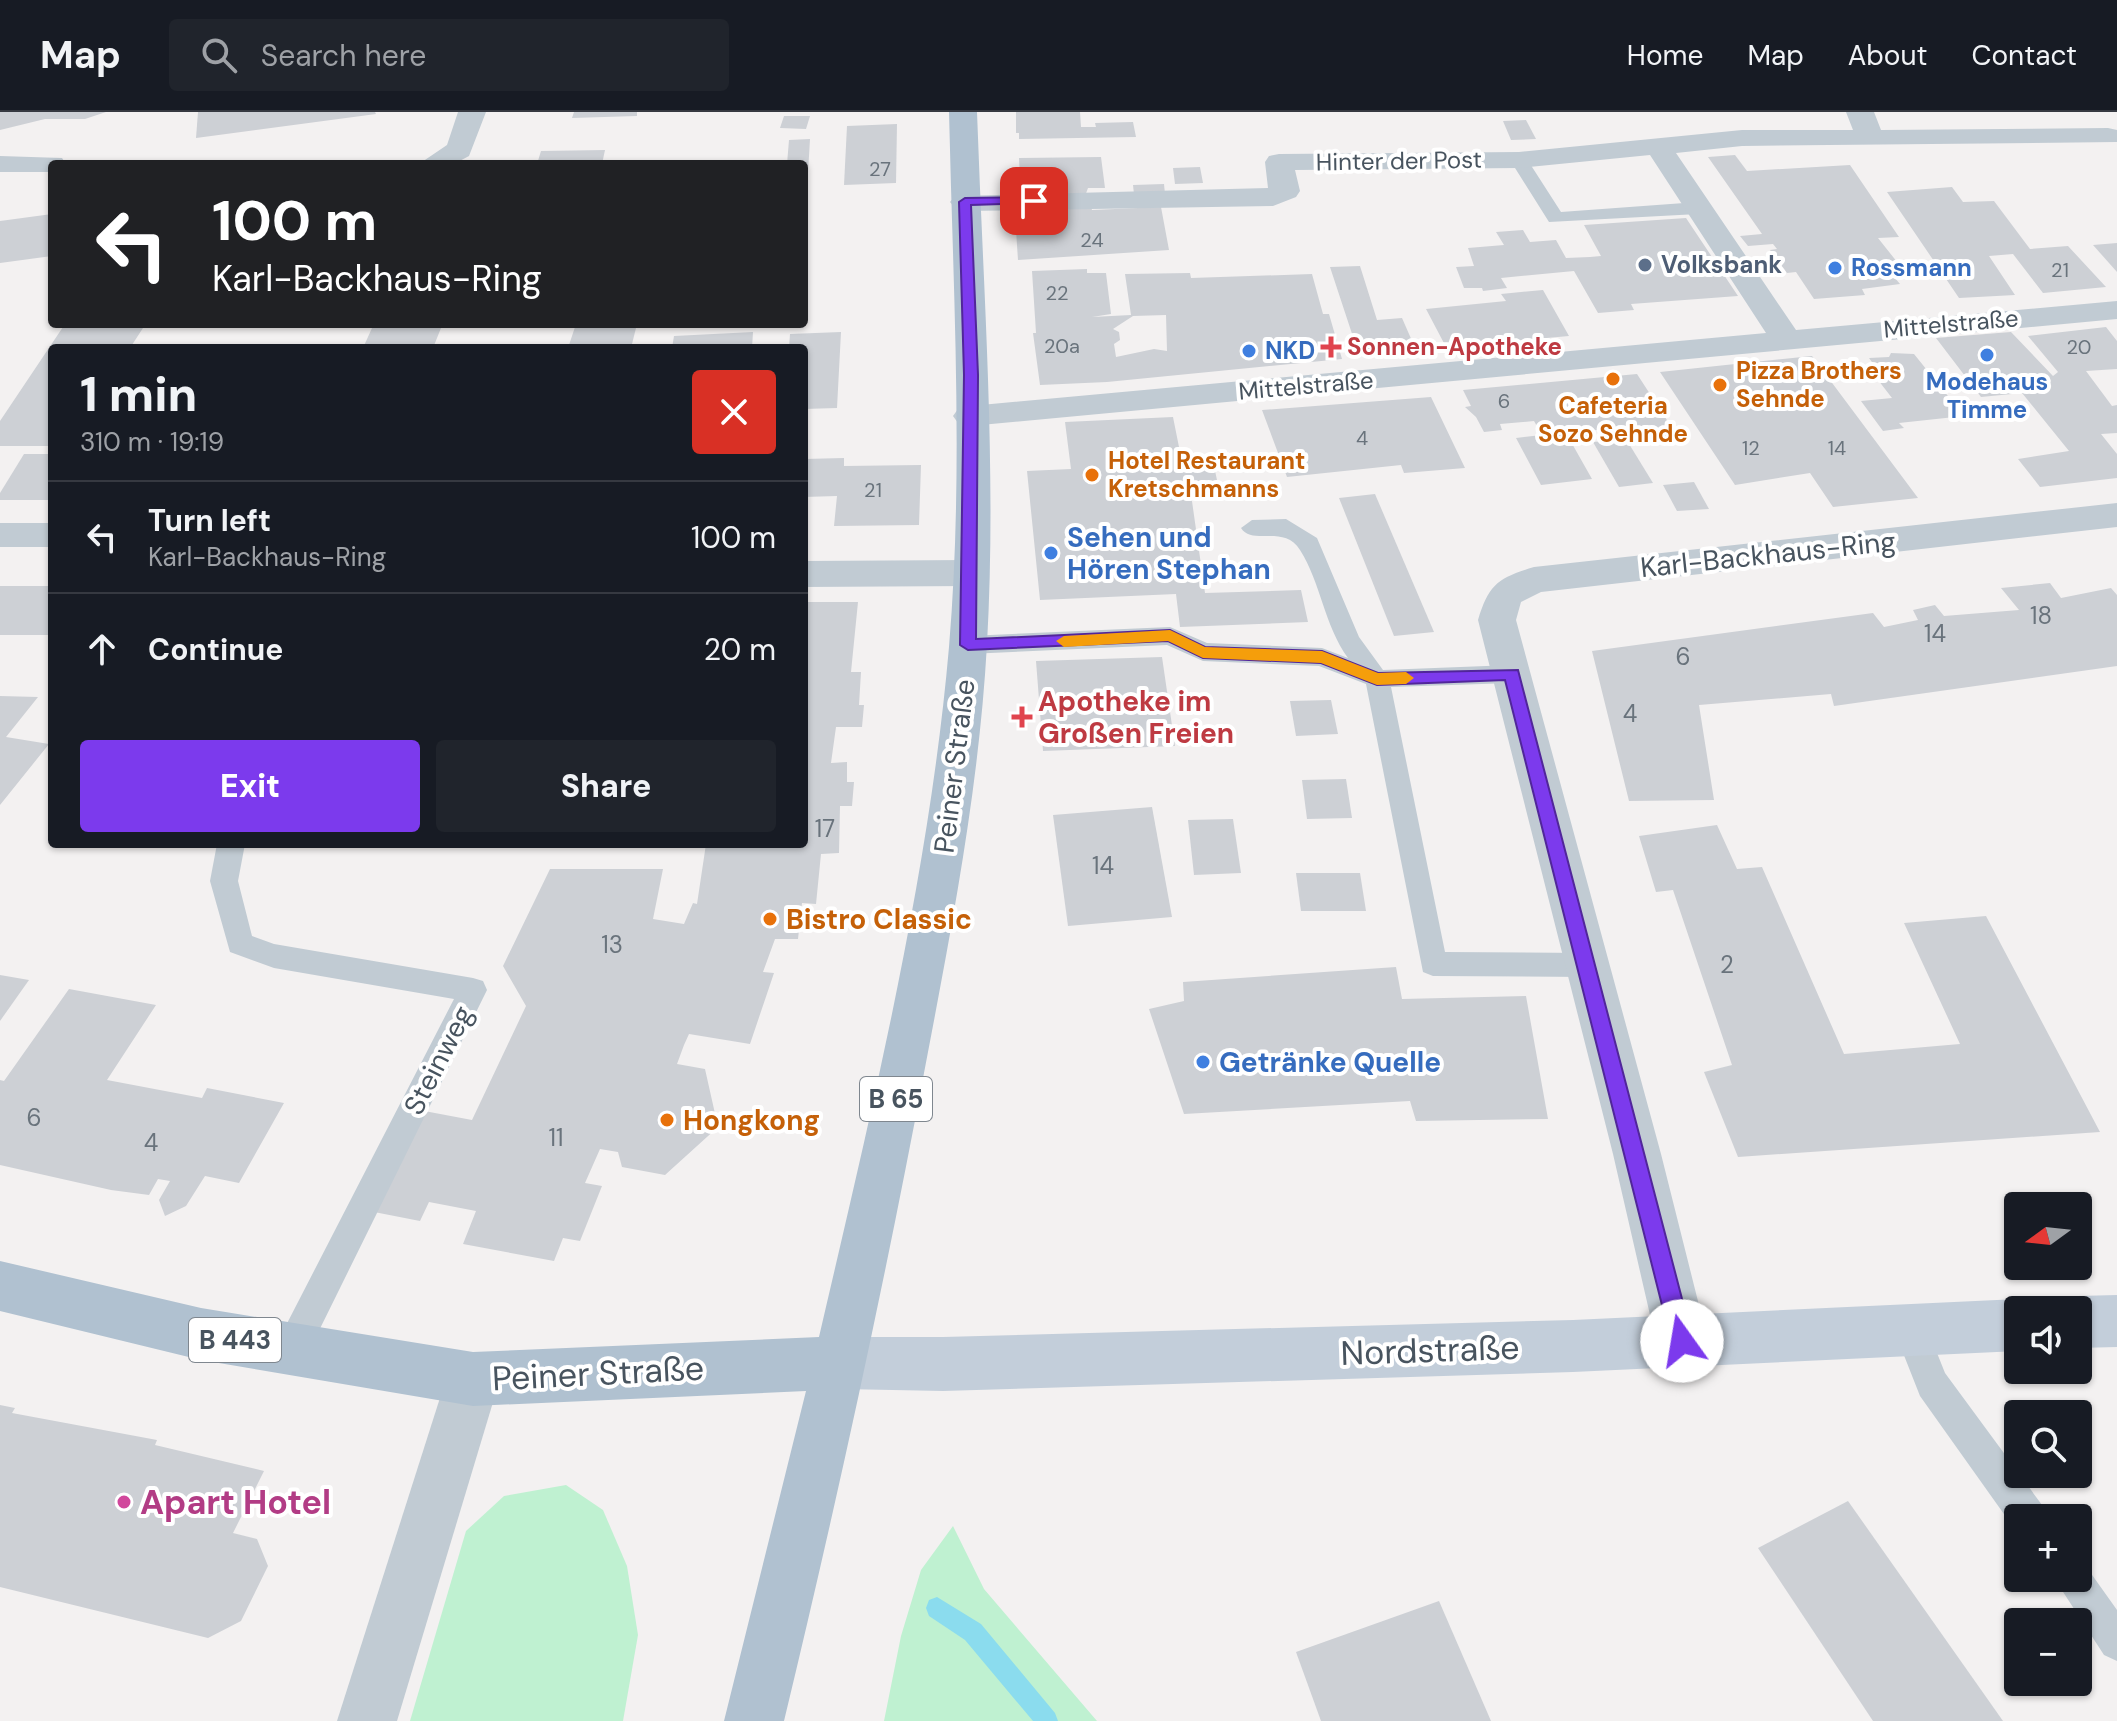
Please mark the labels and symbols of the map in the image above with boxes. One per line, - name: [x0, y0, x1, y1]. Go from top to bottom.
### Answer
- street label: Hinter der Post: [1316, 144, 1482, 177]
- house number: 27: [869, 156, 891, 182]
- pin: [1000, 167, 1068, 235]
- house number: 24: [1080, 227, 1104, 253]
- place label: Volksbank: [1661, 249, 1782, 280]
- place label: Rossmann: [1851, 252, 1972, 283]
- marker: Volksbank: [1636, 256, 1654, 274]
- house number: 21: [2051, 257, 2069, 283]
- marker: Rossmann: [1826, 259, 1844, 277]
- house number: 22: [1045, 280, 1069, 306]
- street label: Mittelstraße: [1882, 302, 2020, 345]
- place label: Sonnen-Apotheke: [1347, 331, 1562, 362]
- house number: 20a: [1044, 333, 1080, 359]
- house number: 20: [2067, 334, 2092, 360]
- place label: NKD: [1265, 335, 1315, 366]
- marker: Sonnen-Apotheke: [1322, 338, 1340, 356]
- marker: NKD: [1240, 342, 1258, 360]
- marker: Modehaus Timme: [1978, 346, 1996, 364]
- place label: Pizza Brothers Sehnde: [1736, 355, 1902, 414]
- street label: Mittelstraße: [1237, 364, 1375, 407]
- place label: Modehaus Timme: [1926, 366, 2048, 425]
- marker: Cafeteria Sozo Sehnde: [1604, 370, 1622, 388]
- marker: Pizza Brothers Sehnde: [1711, 376, 1729, 394]
- house number: 6: [1498, 388, 1510, 414]
- place label: Cafeteria Sozo Sehnde: [1538, 390, 1688, 449]
- house number: 4: [1356, 425, 1368, 451]
- house number: 12: [1742, 435, 1760, 461]
- house number: 14: [1828, 435, 1846, 461]
- place label: Hotel Restaurant Kretschmanns: [1108, 445, 1305, 504]
- marker: Hotel Restaurant Kretschmanns: [1083, 466, 1101, 484]
- house number: 21: [864, 477, 882, 503]
- place label: Sehen und Hören Stephan: [1067, 519, 1271, 588]
- street label: Karl-Backhaus-Ring: [1639, 523, 1898, 586]
- marker: Sehen und Hören Stephan: [1042, 544, 1060, 562]
- house number: 18: [2030, 600, 2052, 631]
- house number: 14: [1924, 618, 1946, 649]
- house number: 6: [1675, 641, 1691, 672]
- street label: Peiner Straße: [925, 677, 984, 855]
- place label: Apotheke im Großen Freien: [1038, 683, 1234, 752]
- house number: 4: [1623, 698, 1637, 729]
- marker: Apotheke im Großen Freien: [1013, 708, 1031, 726]
- house number: 17: [815, 813, 835, 844]
- house number: 14: [1092, 850, 1114, 881]
- place label: Bistro Classic: [786, 901, 972, 938]
- marker: Bistro Classic: [761, 910, 779, 928]
- house number: 13: [601, 929, 623, 960]
- house number: 2: [1720, 949, 1734, 980]
- street label: Steinweg: [395, 999, 482, 1121]
- place label: Getränke Quelle: [1219, 1044, 1441, 1081]
- marker: Getränke Quelle: [1194, 1053, 1212, 1071]
- road number: B 65: [860, 1077, 932, 1121]
- house number: 6: [26, 1102, 42, 1133]
- place label: Hongkong: [683, 1102, 820, 1139]
- marker: Hongkong: [658, 1111, 676, 1129]
- house number: 11: [549, 1122, 563, 1153]
- house number: 4: [144, 1127, 158, 1158]
- north arrow: [2004, 1192, 2092, 1280]
- position arrow: [1640, 1299, 1724, 1383]
- road number: B 443: [189, 1318, 281, 1362]
- street label: Nordstraße: [1340, 1325, 1520, 1376]
- street label: Peiner Straße: [491, 1345, 705, 1402]
- place label: Apart Hotel: [140, 1480, 331, 1525]
- marker: Apart Hotel: [115, 1493, 133, 1511]

